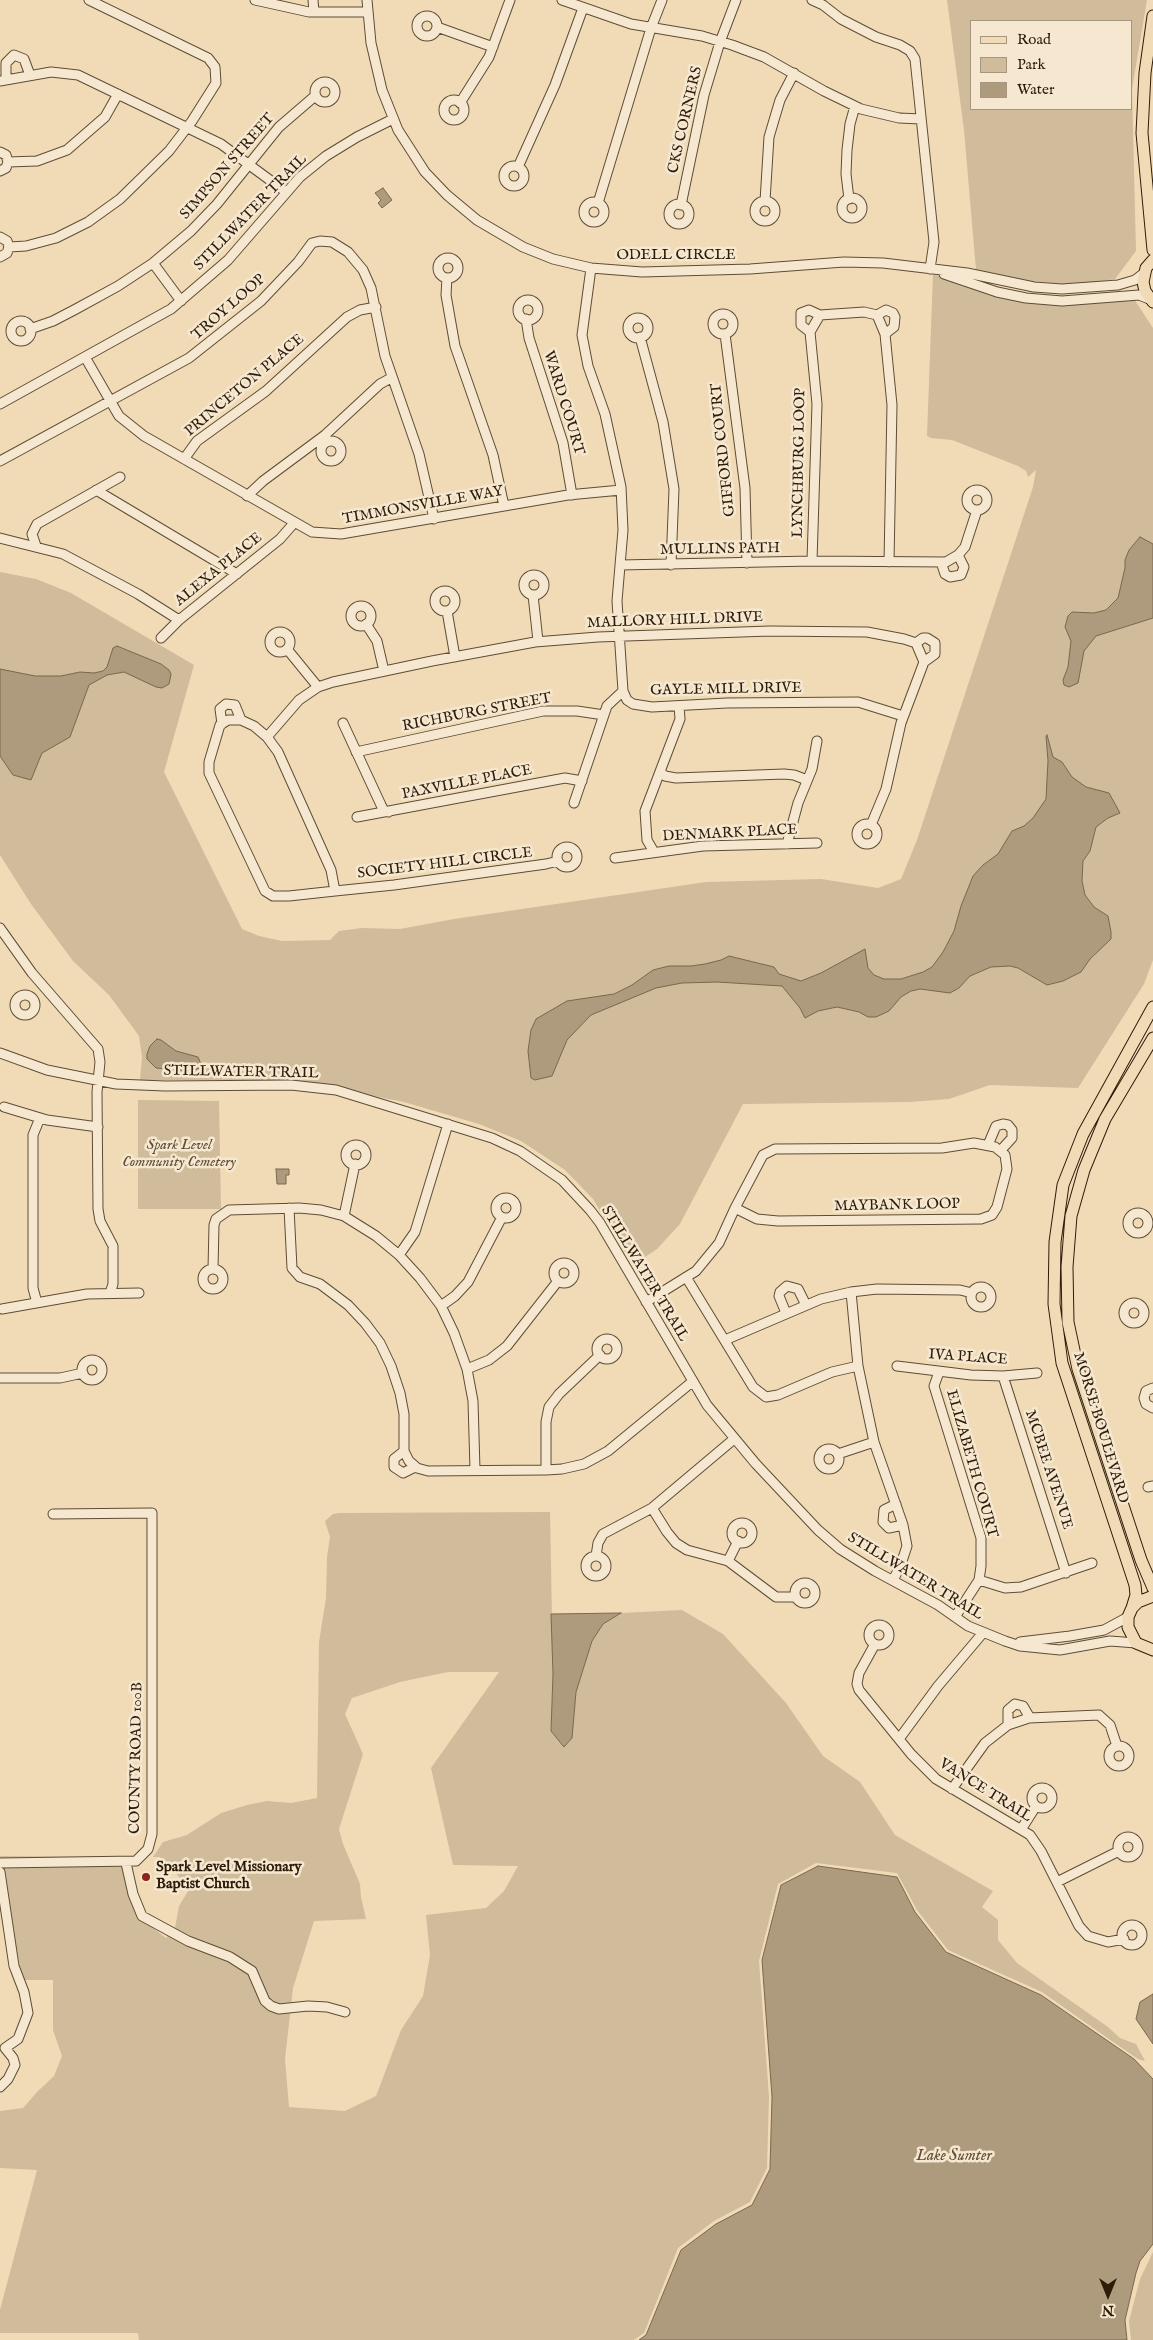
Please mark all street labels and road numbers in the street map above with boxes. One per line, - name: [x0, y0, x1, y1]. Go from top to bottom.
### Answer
- street label: CKS CORNERS: [665, 65, 707, 175]
- street label: SIMPSON STREET: [177, 110, 279, 224]
- street label: STILLWATER TRAIL: [191, 151, 311, 275]
- street label: ODELL CIRCLE: [616, 247, 736, 265]
- street label: TROY LOOP: [189, 271, 269, 345]
- street label: PRINCETON PLACE: [182, 331, 308, 441]
- street label: WARD COURT: [539, 349, 587, 457]
- street label: GIFFORD COURT: [708, 382, 740, 518]
- street label: LYNCHBURG LOOP: [790, 388, 810, 538]
- street label: TIMMONSVILLE WAY: [341, 483, 505, 529]
- street label: ALEXA PLACE: [172, 529, 266, 611]
- street label: MULLINS PATH: [660, 540, 780, 560]
- street label: MALLORY HILL DRIVE: [587, 609, 763, 633]
- street label: GAYLE MILL DRIVE: [650, 680, 802, 700]
- street label: RICHBURG STREET: [401, 690, 553, 736]
- street label: PAXVILLE PLACE: [400, 762, 534, 804]
- street label: DENMARK PLACE: [662, 821, 798, 847]
- street label: SOCIETY HILL CIRCLE: [357, 844, 533, 884]
- street label: STILLWATER TRAIL: [163, 1063, 319, 1083]
- street label: MAYBANK LOOP: [834, 1196, 960, 1216]
- street label: STILLWATER TRAIL: [596, 1203, 692, 1345]
- street label: IVA PLACE: [928, 1346, 1008, 1370]
- street label: MORSE BOULEVARD: [1068, 1350, 1132, 1506]
- street label: ELIZABETH COURT: [941, 1388, 1001, 1540]
- street label: MCBEE AVENUE: [1020, 1408, 1076, 1532]
- street label: STILLWATER TRAIL: [844, 1529, 986, 1625]
- street label: COUNTY ROAD 100B: [127, 1682, 147, 1834]
- street label: VANCE TRAIL: [935, 1755, 1035, 1827]

